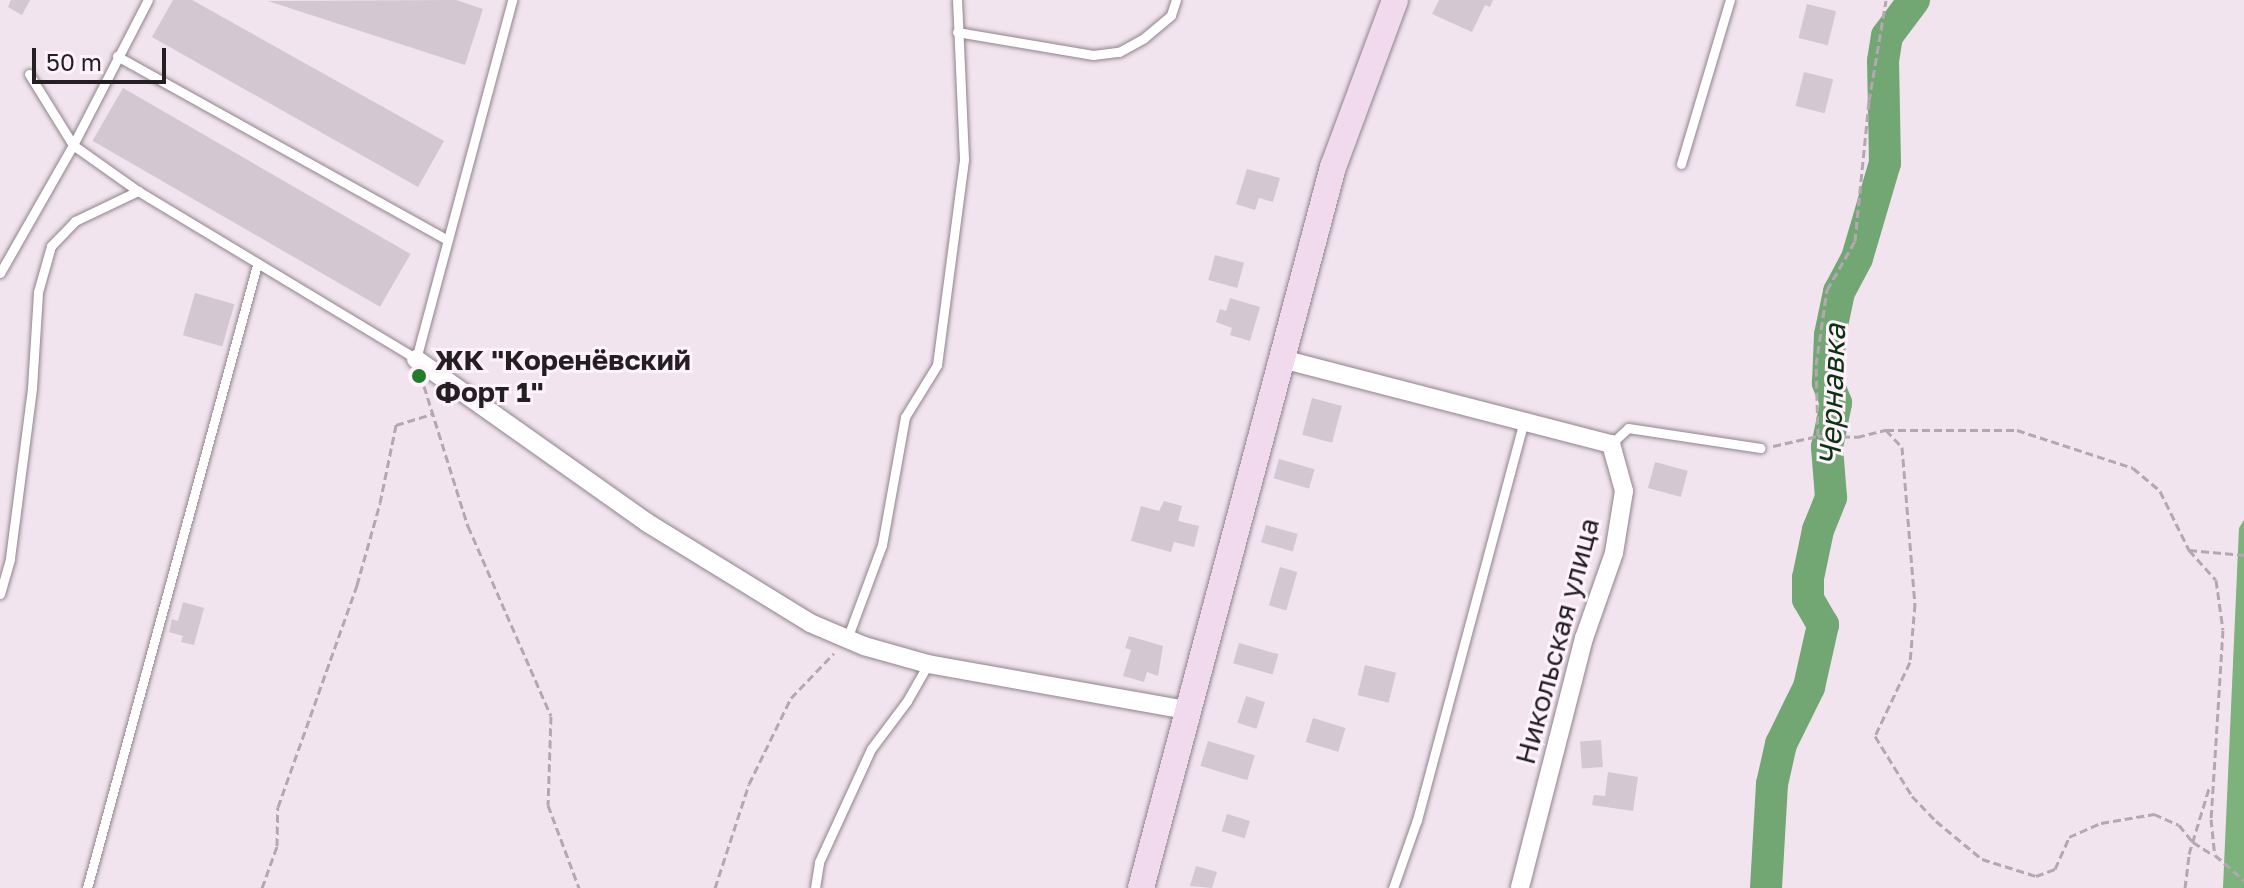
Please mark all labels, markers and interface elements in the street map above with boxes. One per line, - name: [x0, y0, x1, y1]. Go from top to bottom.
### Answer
- scale bar: [36, 32, 170, 82]
- text: 50 m: [46, 47, 102, 76]
- water label: Чернавка: [1812, 323, 1852, 467]
- place label: ЖК "Коренёвский Форт 1": [435, 343, 691, 409]
- marker: ЖК "Коренёвский Форт 1": [410, 367, 428, 385]
- street label: Никольская улица: [1508, 514, 1606, 768]

